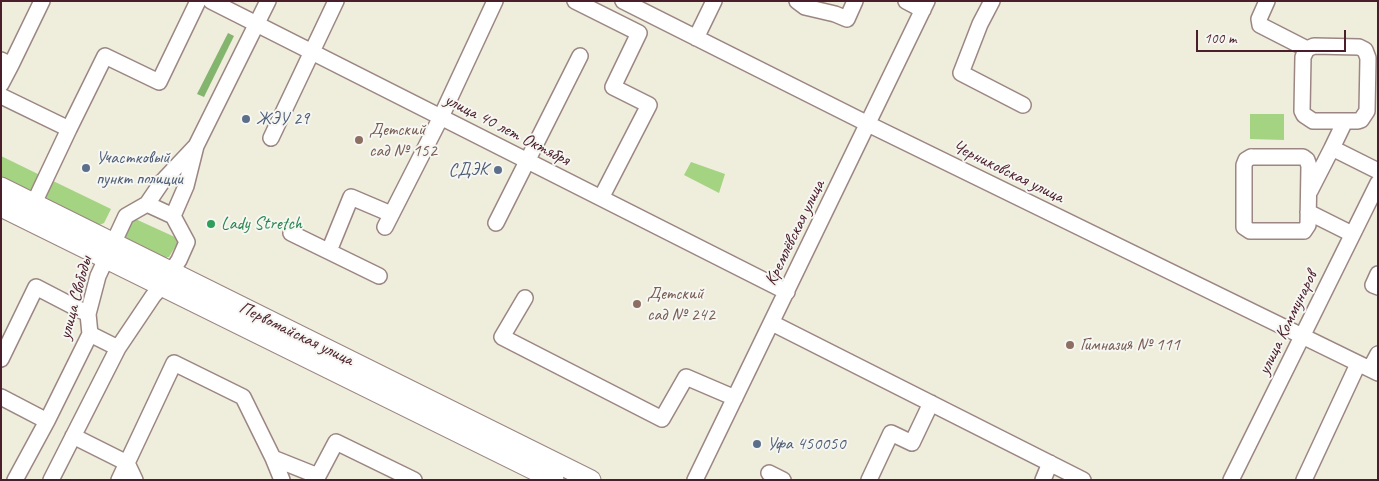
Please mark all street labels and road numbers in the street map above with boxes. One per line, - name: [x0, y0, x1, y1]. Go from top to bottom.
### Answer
- street label: улица 40 лет Октября: [441, 89, 573, 171]
- street label: Черниковская улица: [949, 136, 1067, 208]
- street label: Кремлёвская улица: [760, 177, 830, 289]
- street label: улица Свободы: [55, 254, 97, 342]
- street label: улица Коммунаров: [1254, 268, 1322, 378]
- street label: Первомайская улица: [235, 297, 357, 371]

